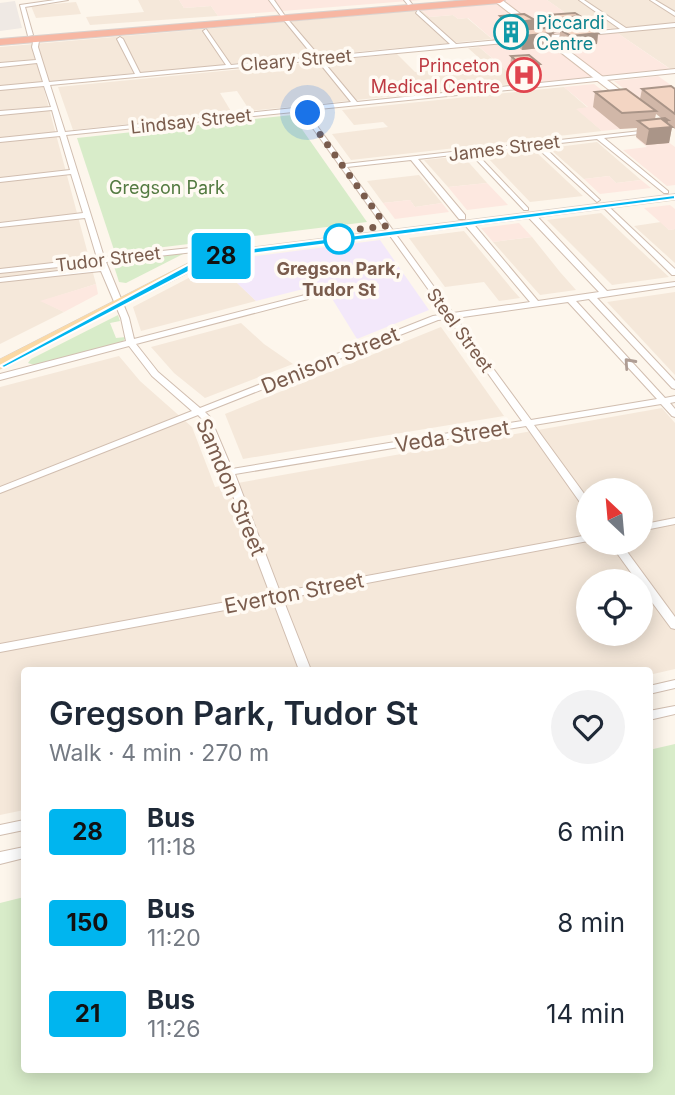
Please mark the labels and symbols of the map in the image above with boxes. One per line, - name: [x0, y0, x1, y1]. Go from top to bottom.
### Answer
- place label: Piccardi Centre: [536, 12, 605, 54]
- building icon: Piccardi Centre: [492, 13, 530, 51]
- street label: Cleary Street: [240, 45, 352, 75]
- place label: Princeton Medical Centre: [371, 55, 500, 97]
- hospital icon: Princeton Medical Centre: [505, 56, 543, 94]
- your location: [290, 95, 325, 130]
- street label: Lindsay Street: [129, 104, 253, 138]
- street label: James Street: [447, 131, 561, 165]
- park label: Gregson Park: [109, 177, 225, 198]
- marker: Gregson Park, Tudor St: [324, 224, 354, 254]
- line badge: 28: [190, 233, 252, 279]
- street label: Tudor Street: [54, 242, 162, 276]
- place label: Gregson Park, Tudor St: [276, 258, 402, 300]
- street label: Steel Street: [423, 284, 497, 376]
- street label: Denison Street: [258, 321, 403, 399]
- one-way arrow: [625, 358, 637, 371]
- street label: Samdon Street: [191, 415, 271, 560]
- street label: Veda Street: [393, 415, 511, 457]
- north arrow: [576, 478, 653, 555]
- street label: Everton Street: [222, 567, 366, 619]

